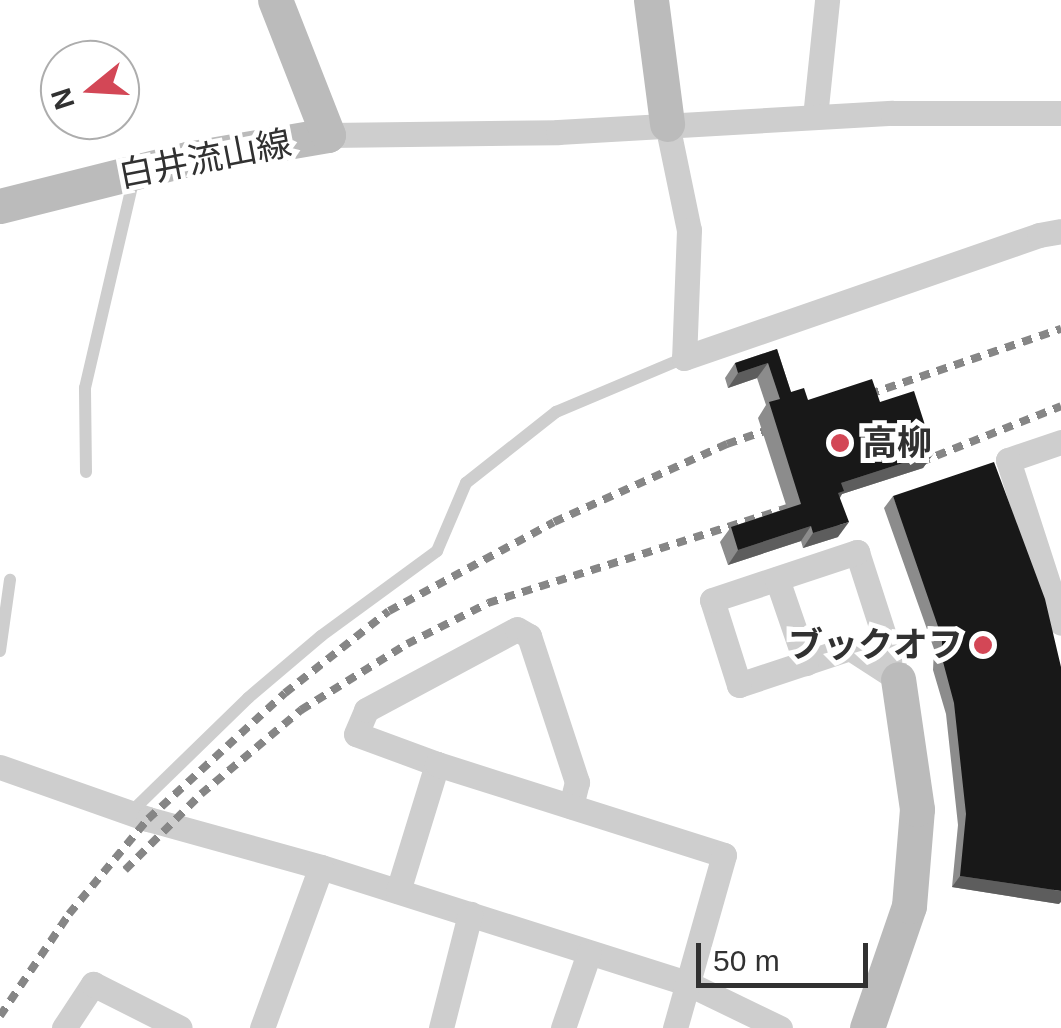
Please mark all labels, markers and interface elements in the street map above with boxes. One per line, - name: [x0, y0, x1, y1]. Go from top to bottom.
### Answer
- north arrow: [40, 40, 140, 140]
- text: N: [45, 84, 81, 113]
- street label: 白井流山線: [115, 122, 295, 196]
- place label: 高柳: [862, 422, 932, 464]
- marker: 高柳: [827, 430, 853, 456]
- place label: ブックオフ: [788, 624, 963, 666]
- marker: ブックオフ: [972, 634, 994, 656]
- scale bar: [701, 923, 874, 985]
- text: 50 m: [713, 944, 780, 977]

